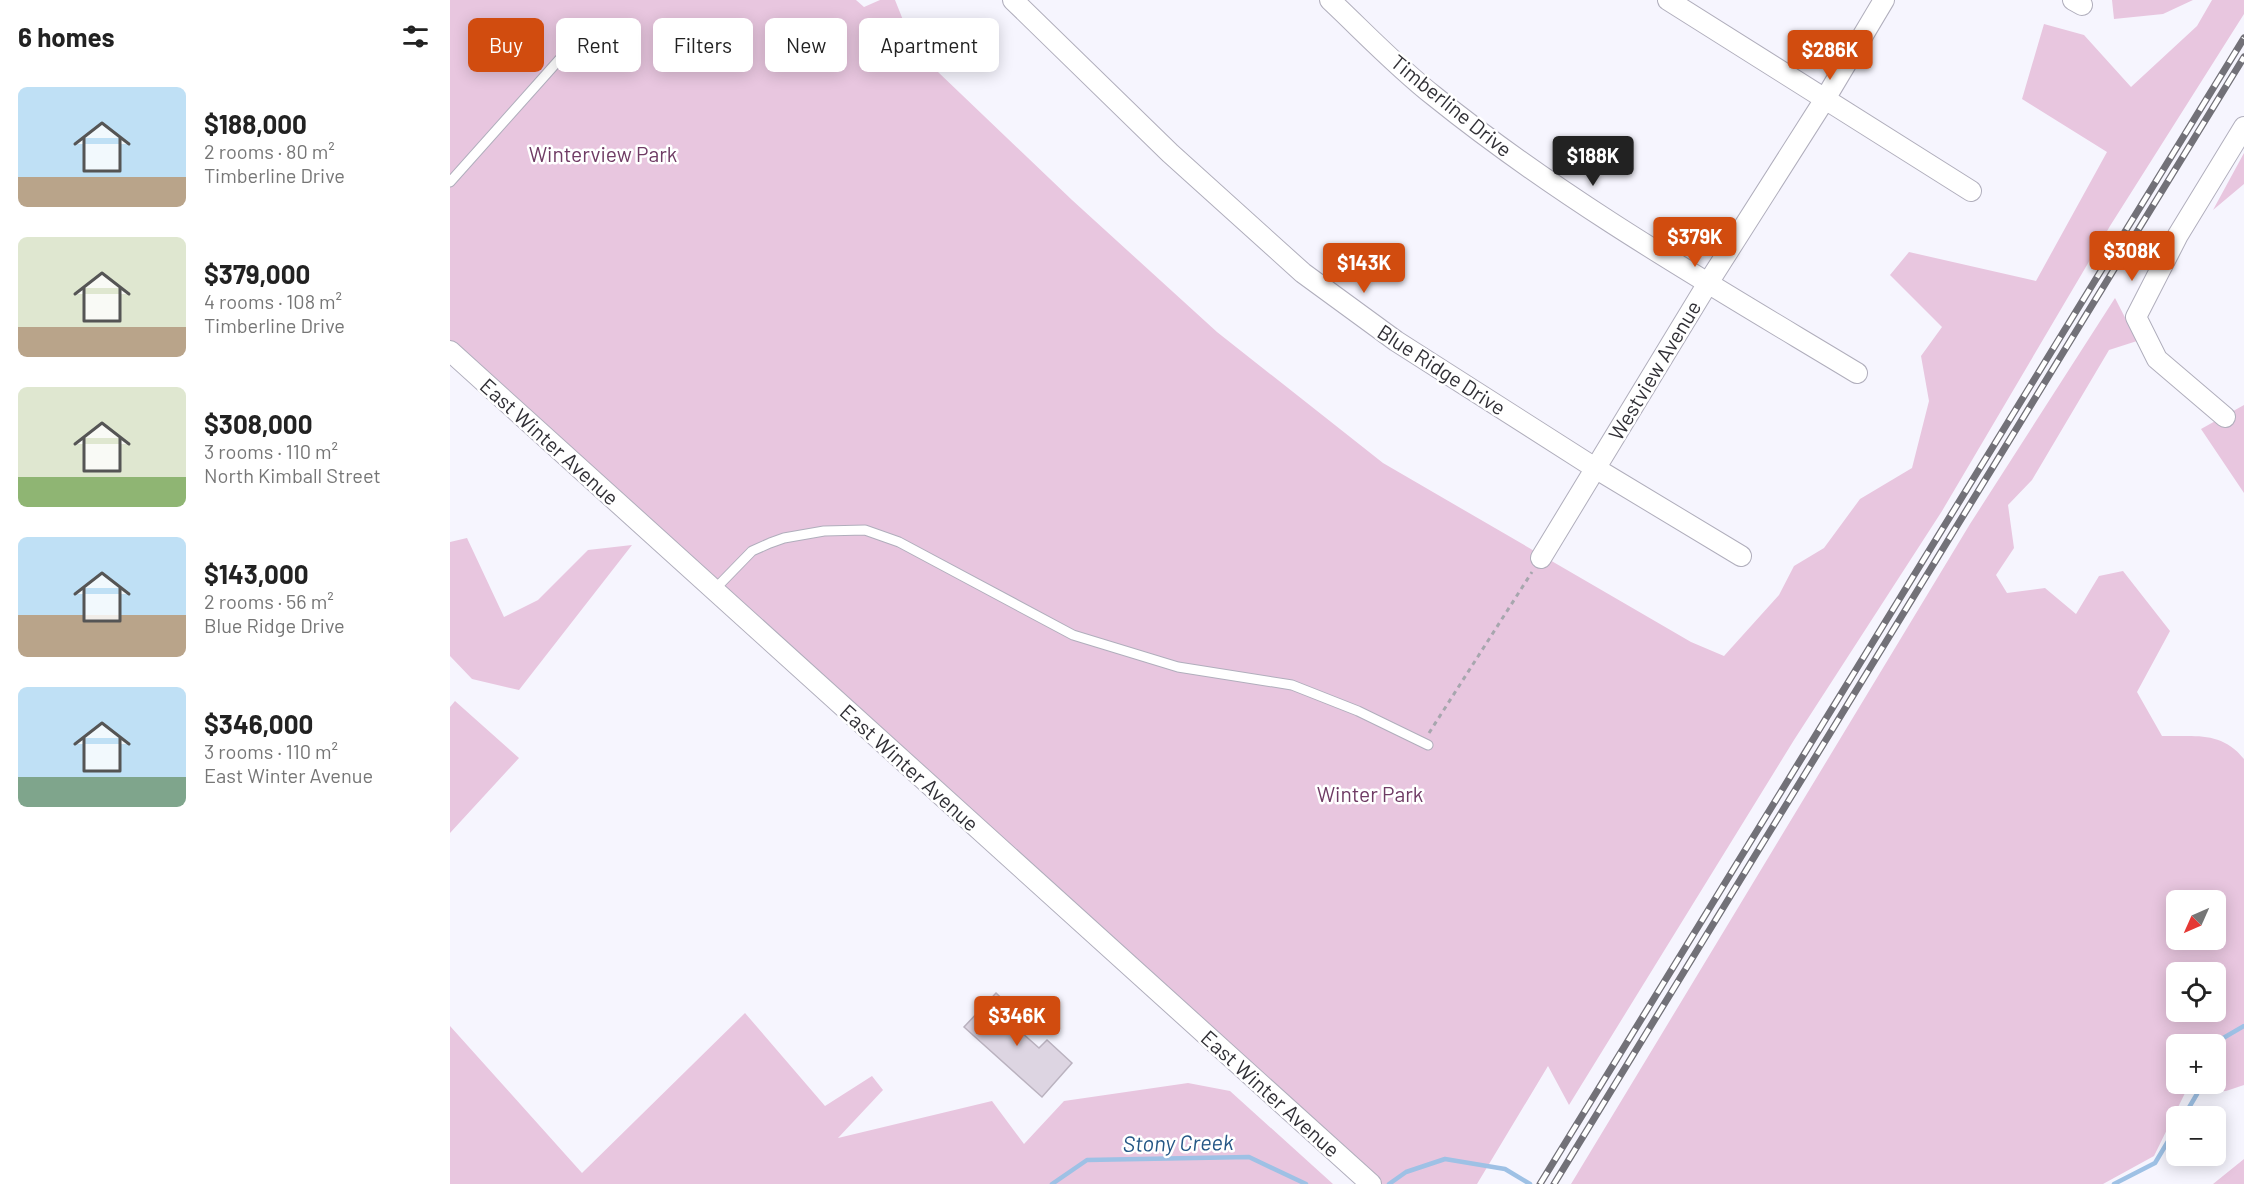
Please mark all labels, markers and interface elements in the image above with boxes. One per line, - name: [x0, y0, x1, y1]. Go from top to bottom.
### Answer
- chip: Buy: [468, 18, 544, 72]
- chip: Rent: [556, 18, 641, 72]
- chip: Filters: [653, 18, 753, 72]
- chip: New: [765, 18, 847, 72]
- chip: Apartment: [859, 18, 999, 72]
- icon: filters: [399, 20, 432, 53]
- text: 6 homes: [18, 21, 115, 52]
- pin: $286K: [1788, 30, 1872, 81]
- text: $286K: [1802, 37, 1858, 61]
- street label: Timberline Drive: [1387, 49, 1517, 161]
- text: $188,000: [204, 108, 307, 139]
- icon: home: [66, 111, 138, 183]
- pin: $188K: [1551, 136, 1635, 187]
- text: 2 rooms · 80 m²: [204, 139, 335, 163]
- park label: Winterview Park: [529, 141, 677, 166]
- text: $188K: [1567, 143, 1619, 167]
- text: Timberline Drive: [204, 163, 345, 187]
- pin: $379K: [1653, 217, 1737, 268]
- text: $379K: [1667, 224, 1723, 248]
- pin: $308K: [2090, 231, 2174, 282]
- text: $308K: [2104, 238, 2160, 262]
- pin: $143K: [1322, 243, 1406, 294]
- text: $143K: [1337, 250, 1391, 274]
- text: $379,000: [204, 258, 310, 289]
- icon: home: [66, 261, 138, 333]
- text: 4 rooms · 108 m²: [204, 289, 342, 313]
- street label: Westview Avenue: [1602, 296, 1706, 444]
- text: Timberline Drive: [204, 313, 345, 337]
- street label: Blue Ridge Drive: [1373, 318, 1511, 420]
- street label: East Winter Avenue: [476, 372, 624, 510]
- text: $308,000: [204, 408, 312, 439]
- icon: home: [66, 411, 138, 483]
- text: 3 rooms · 110 m²: [204, 439, 338, 463]
- text: North Kimball Street: [204, 463, 381, 487]
- text: $143,000: [204, 558, 309, 589]
- icon: home: [66, 561, 138, 633]
- text: 2 rooms · 56 m²: [204, 589, 334, 613]
- text: Blue Ridge Drive: [204, 613, 345, 637]
- street label: East Winter Avenue: [836, 698, 984, 836]
- text: $346,000: [204, 708, 313, 739]
- icon: home: [66, 711, 138, 783]
- text: 3 rooms · 110 m²: [204, 739, 338, 763]
- text: East Winter Avenue: [204, 763, 373, 787]
- park label: Winter Park: [1317, 781, 1423, 806]
- north arrow: [2166, 890, 2226, 950]
- map controls: [2166, 890, 2226, 1166]
- button: locate: [2166, 962, 2226, 1022]
- pin: $346K: [975, 996, 1059, 1047]
- text: $346K: [988, 1003, 1046, 1027]
- street label: East Winter Avenue: [1197, 1024, 1345, 1162]
- button: +: [2166, 1034, 2226, 1094]
- button: −: [2166, 1106, 2226, 1166]
- water label: Stony Creek: [1122, 1128, 1234, 1156]

